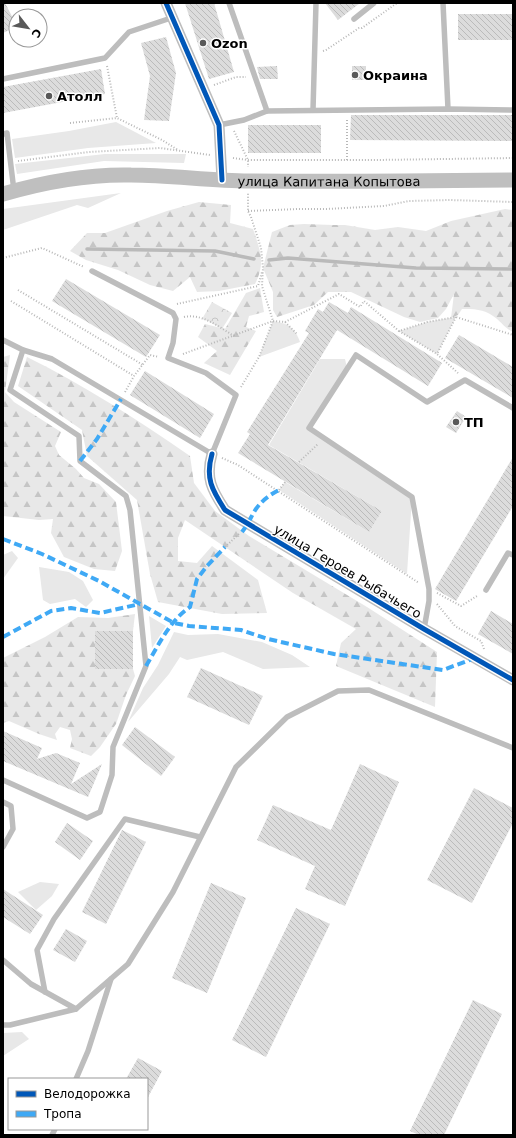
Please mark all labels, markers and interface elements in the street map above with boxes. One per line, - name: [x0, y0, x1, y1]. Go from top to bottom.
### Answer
- north arrow: [8, 8, 48, 48]
- text: С: [28, 26, 44, 40]
- place label: Ozon: [211, 36, 248, 51]
- marker: Ozon: [198, 38, 208, 48]
- place label: Окраина: [363, 68, 428, 83]
- marker: Окраина: [350, 70, 360, 80]
- place label: Атолл: [57, 89, 103, 104]
- marker: Атолл: [44, 91, 54, 101]
- street label: улица Капитана Копытова: [237, 174, 420, 189]
- place label: ТП: [464, 415, 484, 430]
- marker: ТП: [451, 417, 461, 427]
- street label: улица Героев Рыбачьего: [271, 521, 424, 622]
- legend: [8, 1078, 148, 1130]
- text: Велодорожка: [44, 1087, 131, 1101]
- text: Тропа: [43, 1107, 82, 1121]

